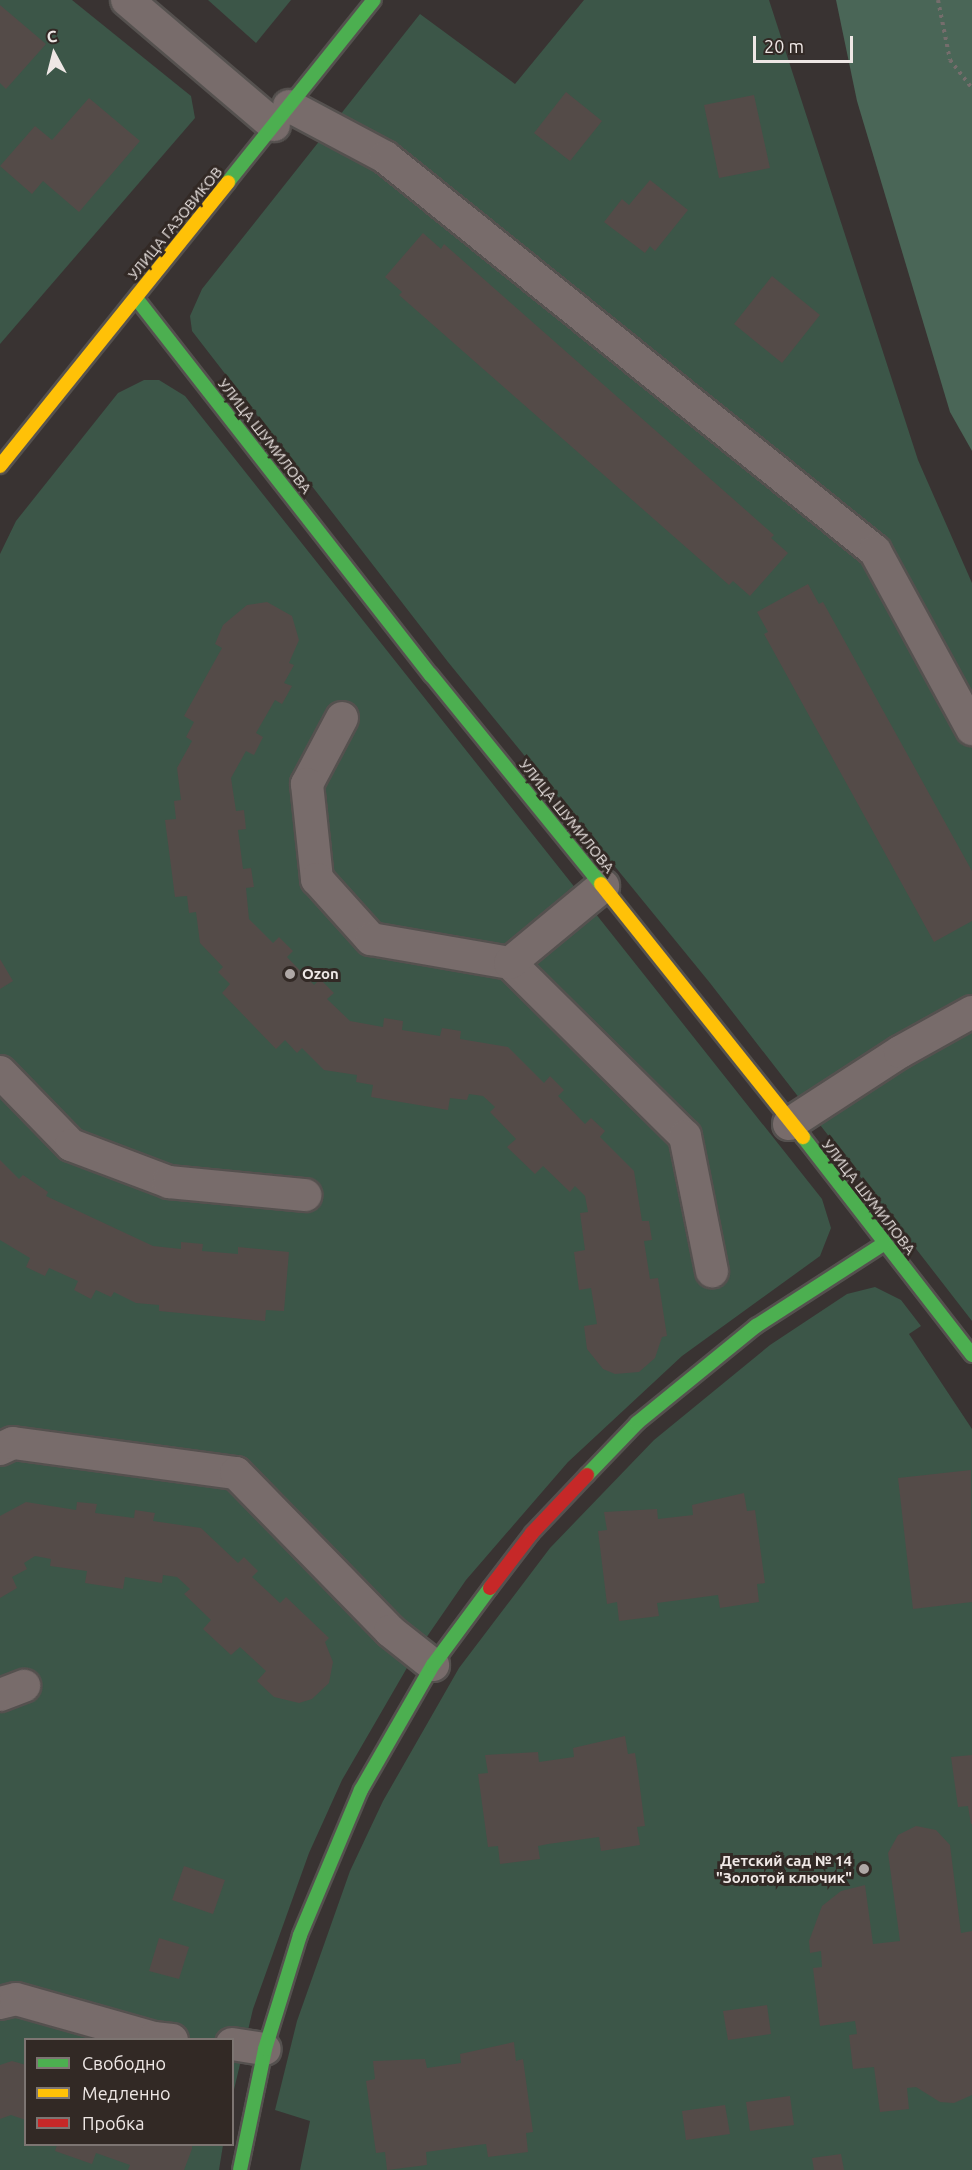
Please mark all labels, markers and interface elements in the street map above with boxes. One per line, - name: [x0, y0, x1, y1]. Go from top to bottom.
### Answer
- north arrow: [24, 24, 84, 84]
- scale bar: [756, 24, 856, 62]
- text: С: [46, 27, 58, 46]
- text: 20 m: [764, 36, 804, 56]
- street label: УЛИЦА ГАЗОВИКОВ: [124, 163, 226, 283]
- street label: УЛИЦА ШУМИЛОВА: [215, 375, 315, 497]
- street label: УЛИЦА ШУМИЛОВА: [516, 756, 618, 876]
- place label: Ozon: [302, 965, 339, 983]
- marker: Ozon: [283, 967, 297, 981]
- street label: УЛИЦА ШУМИЛОВА: [819, 1136, 919, 1258]
- place label: Детский сад № 14 "Золотой ключик": [716, 1851, 852, 1886]
- marker: Детский сад № 14 "Золотой ключик": [857, 1862, 871, 1876]
- legend: [24, 2038, 234, 2146]
- text: Свободно: [82, 2053, 166, 2073]
- text: Медленно: [82, 2083, 171, 2103]
- text: Пробка: [82, 2113, 145, 2133]

